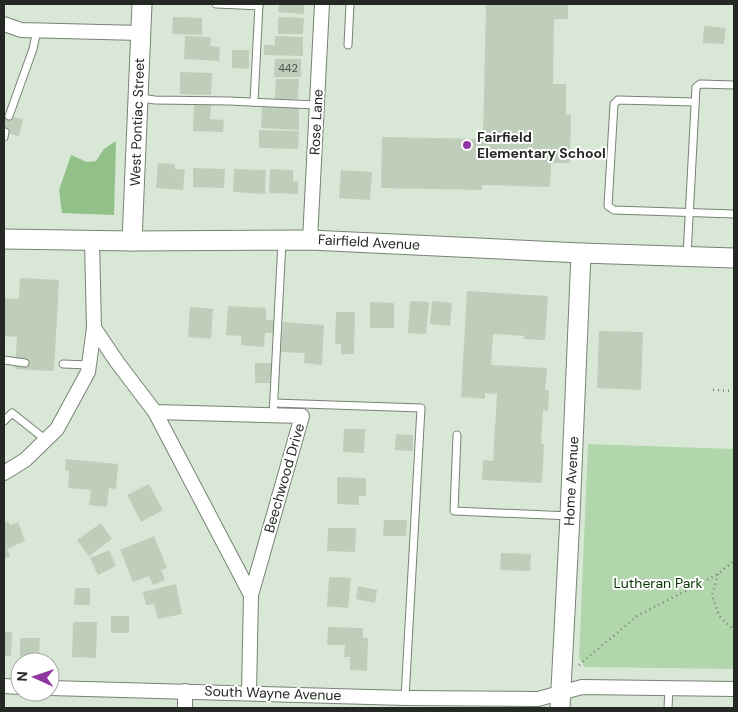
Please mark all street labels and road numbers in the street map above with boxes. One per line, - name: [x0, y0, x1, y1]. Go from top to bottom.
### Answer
- street label: West Pontiac Street: [126, 57, 148, 187]
- street label: Rose Lane: [305, 89, 327, 155]
- street label: Fairfield Avenue: [317, 230, 421, 254]
- street label: Beechwood Drive: [260, 421, 308, 535]
- street label: Home Avenue: [560, 436, 582, 526]
- street label: South Wayne Avenue: [204, 682, 342, 704]

